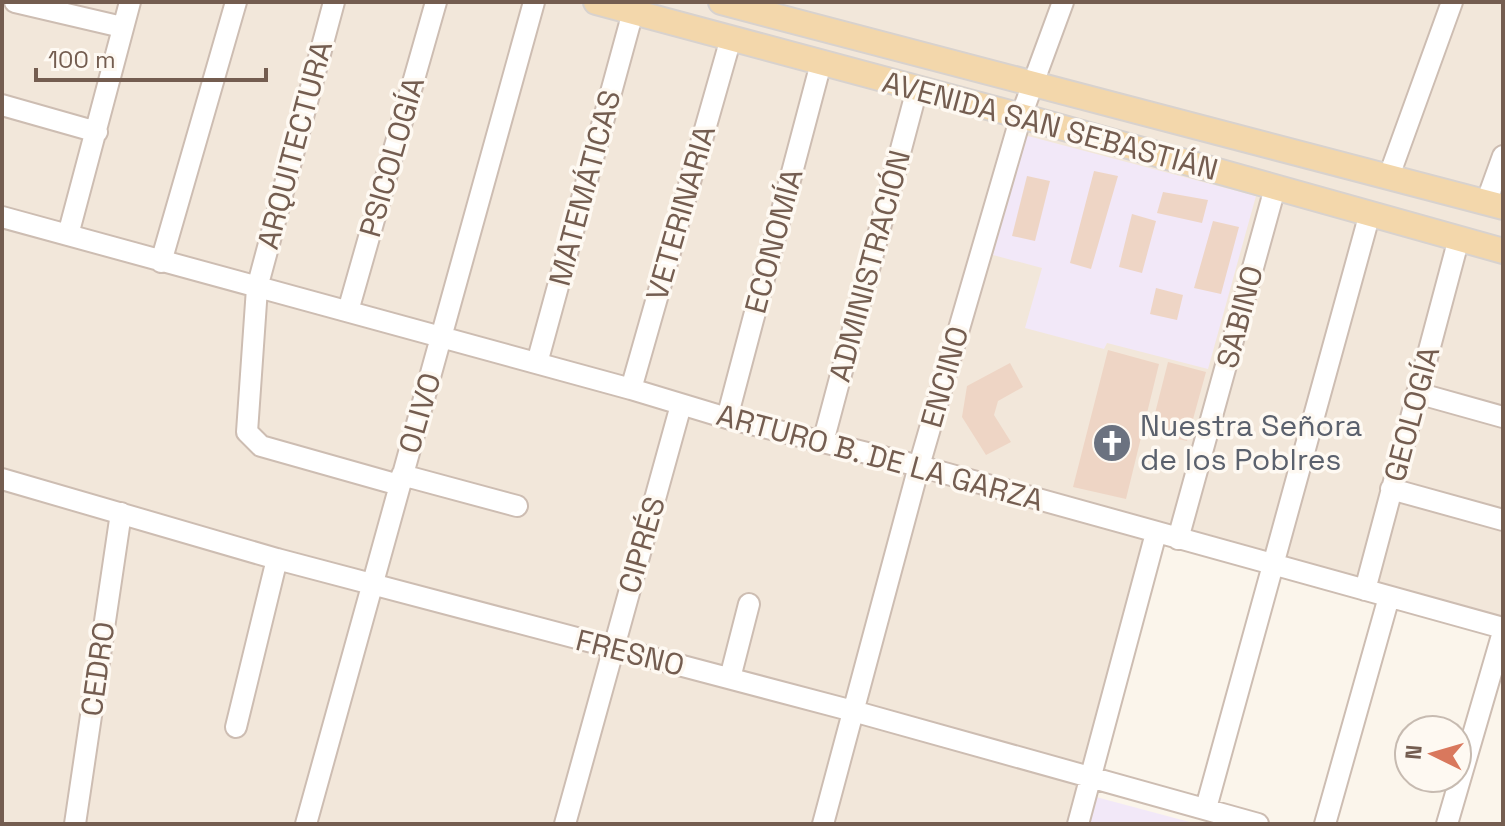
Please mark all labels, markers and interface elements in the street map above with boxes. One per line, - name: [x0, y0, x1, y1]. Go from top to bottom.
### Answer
- scale bar: [36, 32, 266, 82]
- street label: ARQUITECTURA: [248, 36, 341, 253]
- text: 100 m: [48, 44, 116, 75]
- street label: AVENIDA SAN SEBASTIÁN: [878, 62, 1222, 189]
- street label: PSICOLOGÍA: [350, 72, 433, 242]
- street label: MATEMÁTICAS: [540, 86, 629, 290]
- street label: VETERINARIA: [637, 121, 724, 305]
- street label: ADMINISTRACIÓN: [820, 146, 919, 386]
- street label: ECONOMÍA: [735, 164, 812, 318]
- street label: SABINO: [1207, 261, 1272, 372]
- street label: ENCINO: [912, 322, 978, 432]
- street label: GEOLOGÍA: [1375, 342, 1448, 486]
- street label: OLIVO: [389, 368, 450, 458]
- street label: ARTURO B. DE LA GARZA: [712, 395, 1048, 520]
- place label: Nuestra Señora de los Poblres: [1140, 406, 1362, 479]
- church icon: Nuestra Señora de los Poblres: [1091, 422, 1133, 464]
- street label: CIPRÉS: [609, 492, 674, 598]
- street label: CEDRO: [72, 619, 123, 719]
- street label: FRESNO: [572, 620, 688, 685]
- north arrow: [1393, 714, 1473, 794]
- text: N: [1398, 744, 1428, 761]

